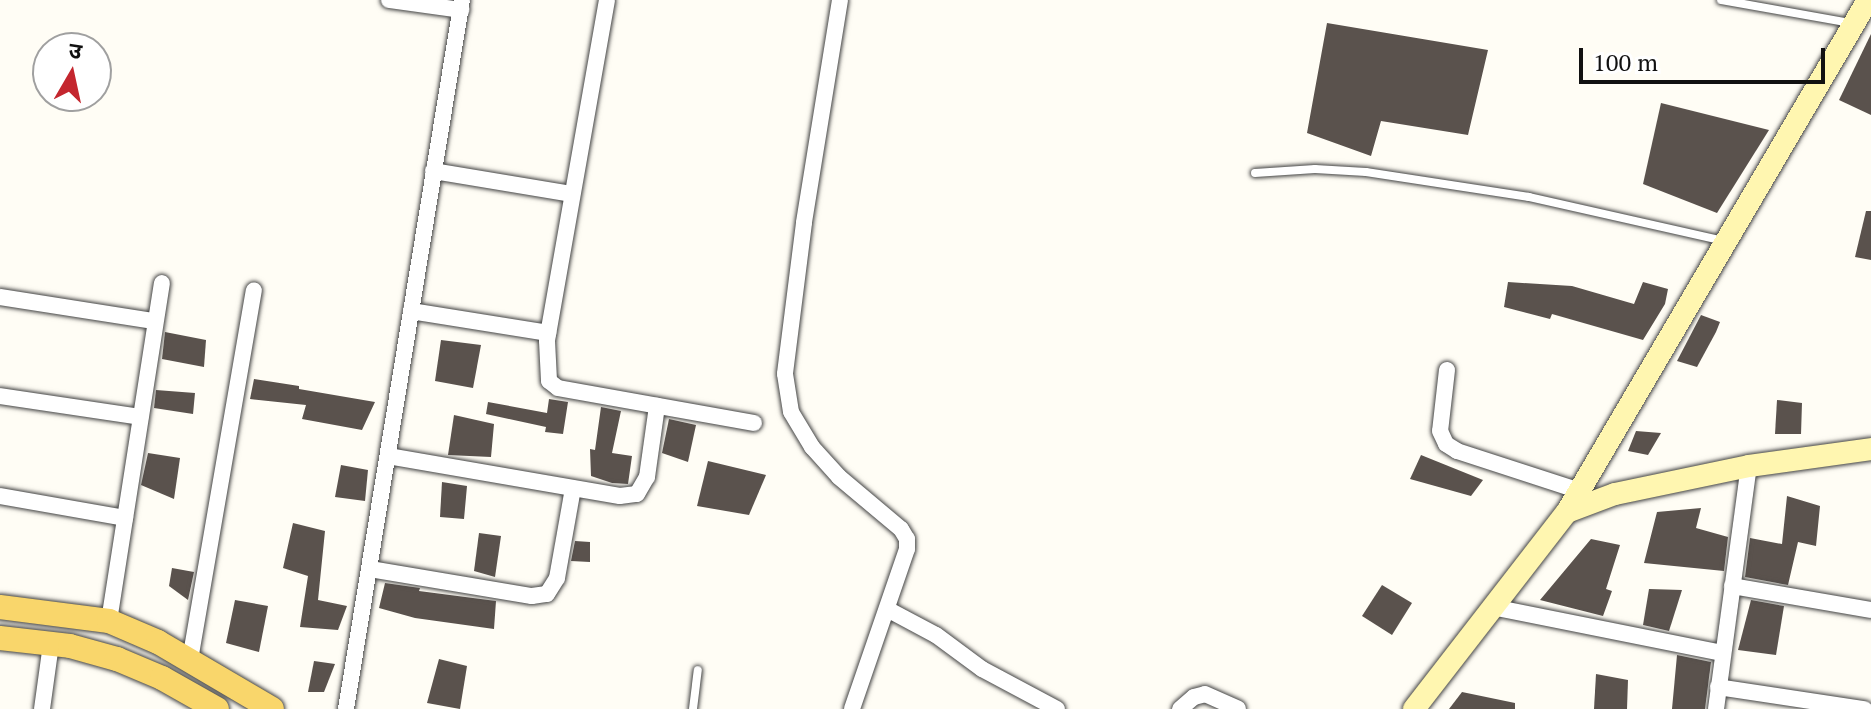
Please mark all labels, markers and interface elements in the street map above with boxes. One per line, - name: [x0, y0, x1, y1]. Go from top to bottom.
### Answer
- north arrow: [32, 32, 112, 112]
- scale bar: [1583, 32, 1829, 82]
- text: उ: [67, 34, 84, 65]
- text: 100 m: [1593, 46, 1658, 78]

